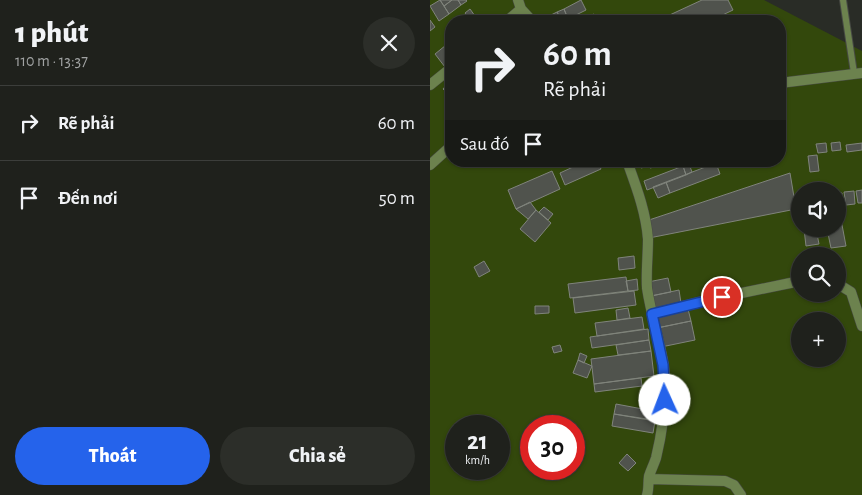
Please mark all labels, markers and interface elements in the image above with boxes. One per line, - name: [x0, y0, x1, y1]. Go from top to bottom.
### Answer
- button: close: [363, 17, 415, 69]
- text: 1 phút: [15, 18, 89, 48]
- icon: right: [460, 35, 525, 100]
- text: 60 m: [543, 37, 612, 72]
- text: 110 m · 13:37: [15, 53, 88, 69]
- text: Rẽ phải: [543, 78, 606, 100]
- icon: right: [15, 109, 43, 137]
- text: Rẽ phải: [58, 114, 115, 133]
- text: 60 m: [378, 114, 415, 133]
- icon: arrive: [519, 130, 547, 158]
- text: Sau đó: [460, 135, 509, 154]
- map controls: [791, 182, 846, 367]
- button: sound: [791, 182, 846, 237]
- icon: arrive: [15, 184, 43, 212]
- text: Đến nơi: [58, 189, 118, 208]
- text: 50 m: [379, 189, 415, 208]
- button: search: [791, 247, 846, 302]
- pin: [701, 276, 743, 318]
- icon: arrive: [708, 283, 736, 311]
- button: +: [791, 312, 846, 367]
- position arrow: [638, 373, 690, 425]
- speed limit sign: 30: [520, 415, 585, 480]
- button: Thoát: [15, 427, 210, 485]
- button: Chia sẻ: [220, 427, 415, 485]
- text: 21: [467, 429, 488, 454]
- text: km/h: [465, 454, 490, 466]

